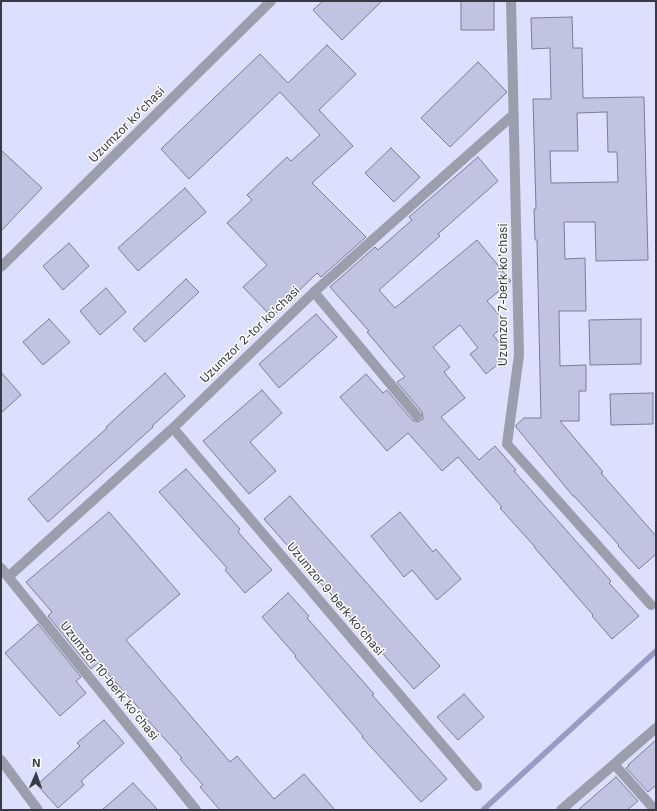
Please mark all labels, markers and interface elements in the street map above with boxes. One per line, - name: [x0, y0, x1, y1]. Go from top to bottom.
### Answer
- street label: Uzumzor koʻchasi: [86, 84, 168, 166]
- street label: Uzumzor 7-berk ko'chasi: [496, 224, 510, 366]
- street label: Uzumzor 2-tor ko'chasi: [197, 284, 303, 386]
- street label: Uzumzor 9-berk ko'chasi: [283, 539, 387, 659]
- street label: Uzumzor 10-berk ko'chasi: [57, 619, 161, 743]
- north arrow: [16, 755, 56, 795]
- text: N: [32, 756, 41, 770]

